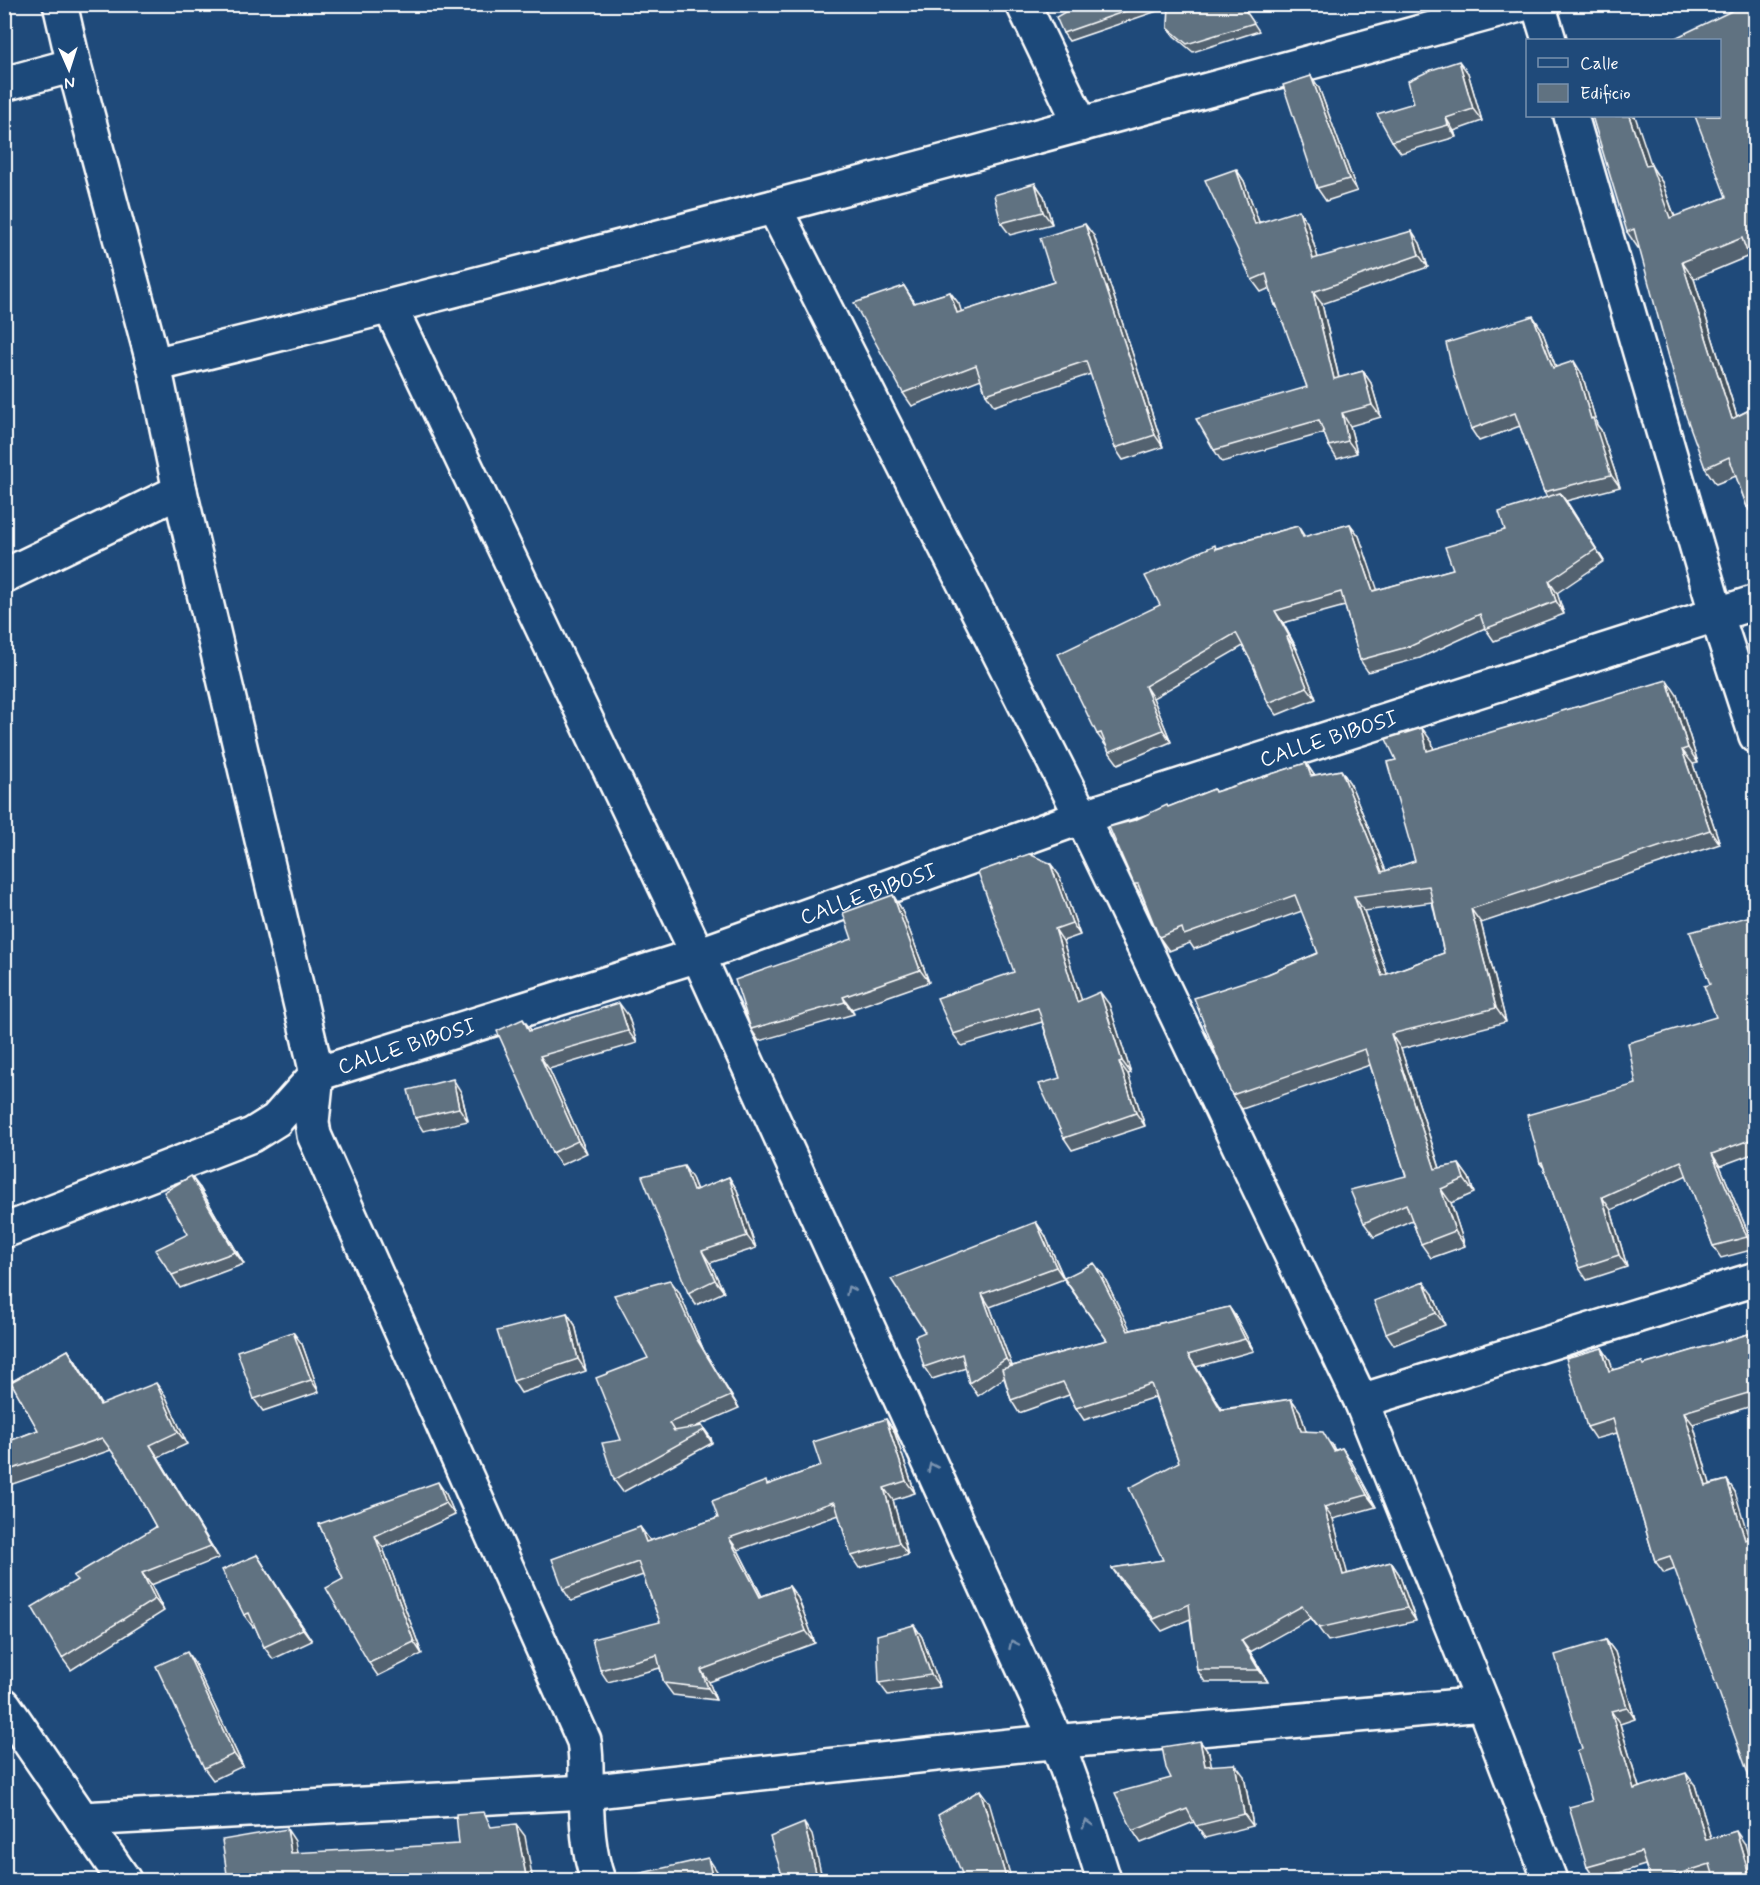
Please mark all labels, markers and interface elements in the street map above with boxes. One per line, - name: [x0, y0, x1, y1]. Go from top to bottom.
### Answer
- north arrow: [39, 39, 99, 99]
- legend: [1526, 39, 1721, 117]
- text: Calle: [1580, 52, 1619, 76]
- text: N: [64, 72, 76, 93]
- text: Edificio: [1580, 82, 1631, 106]
- street label: CALLE BIBOSI: [1257, 704, 1402, 774]
- street label: CALLE BIBOSI: [797, 857, 941, 932]
- street label: CALLE BIBOSI: [335, 1012, 480, 1082]
- one-way arrow: [846, 1285, 858, 1296]
- one-way arrow: [927, 1462, 939, 1473]
- one-way arrow: [1008, 1640, 1020, 1651]
- one-way arrow: [1082, 1820, 1094, 1830]

